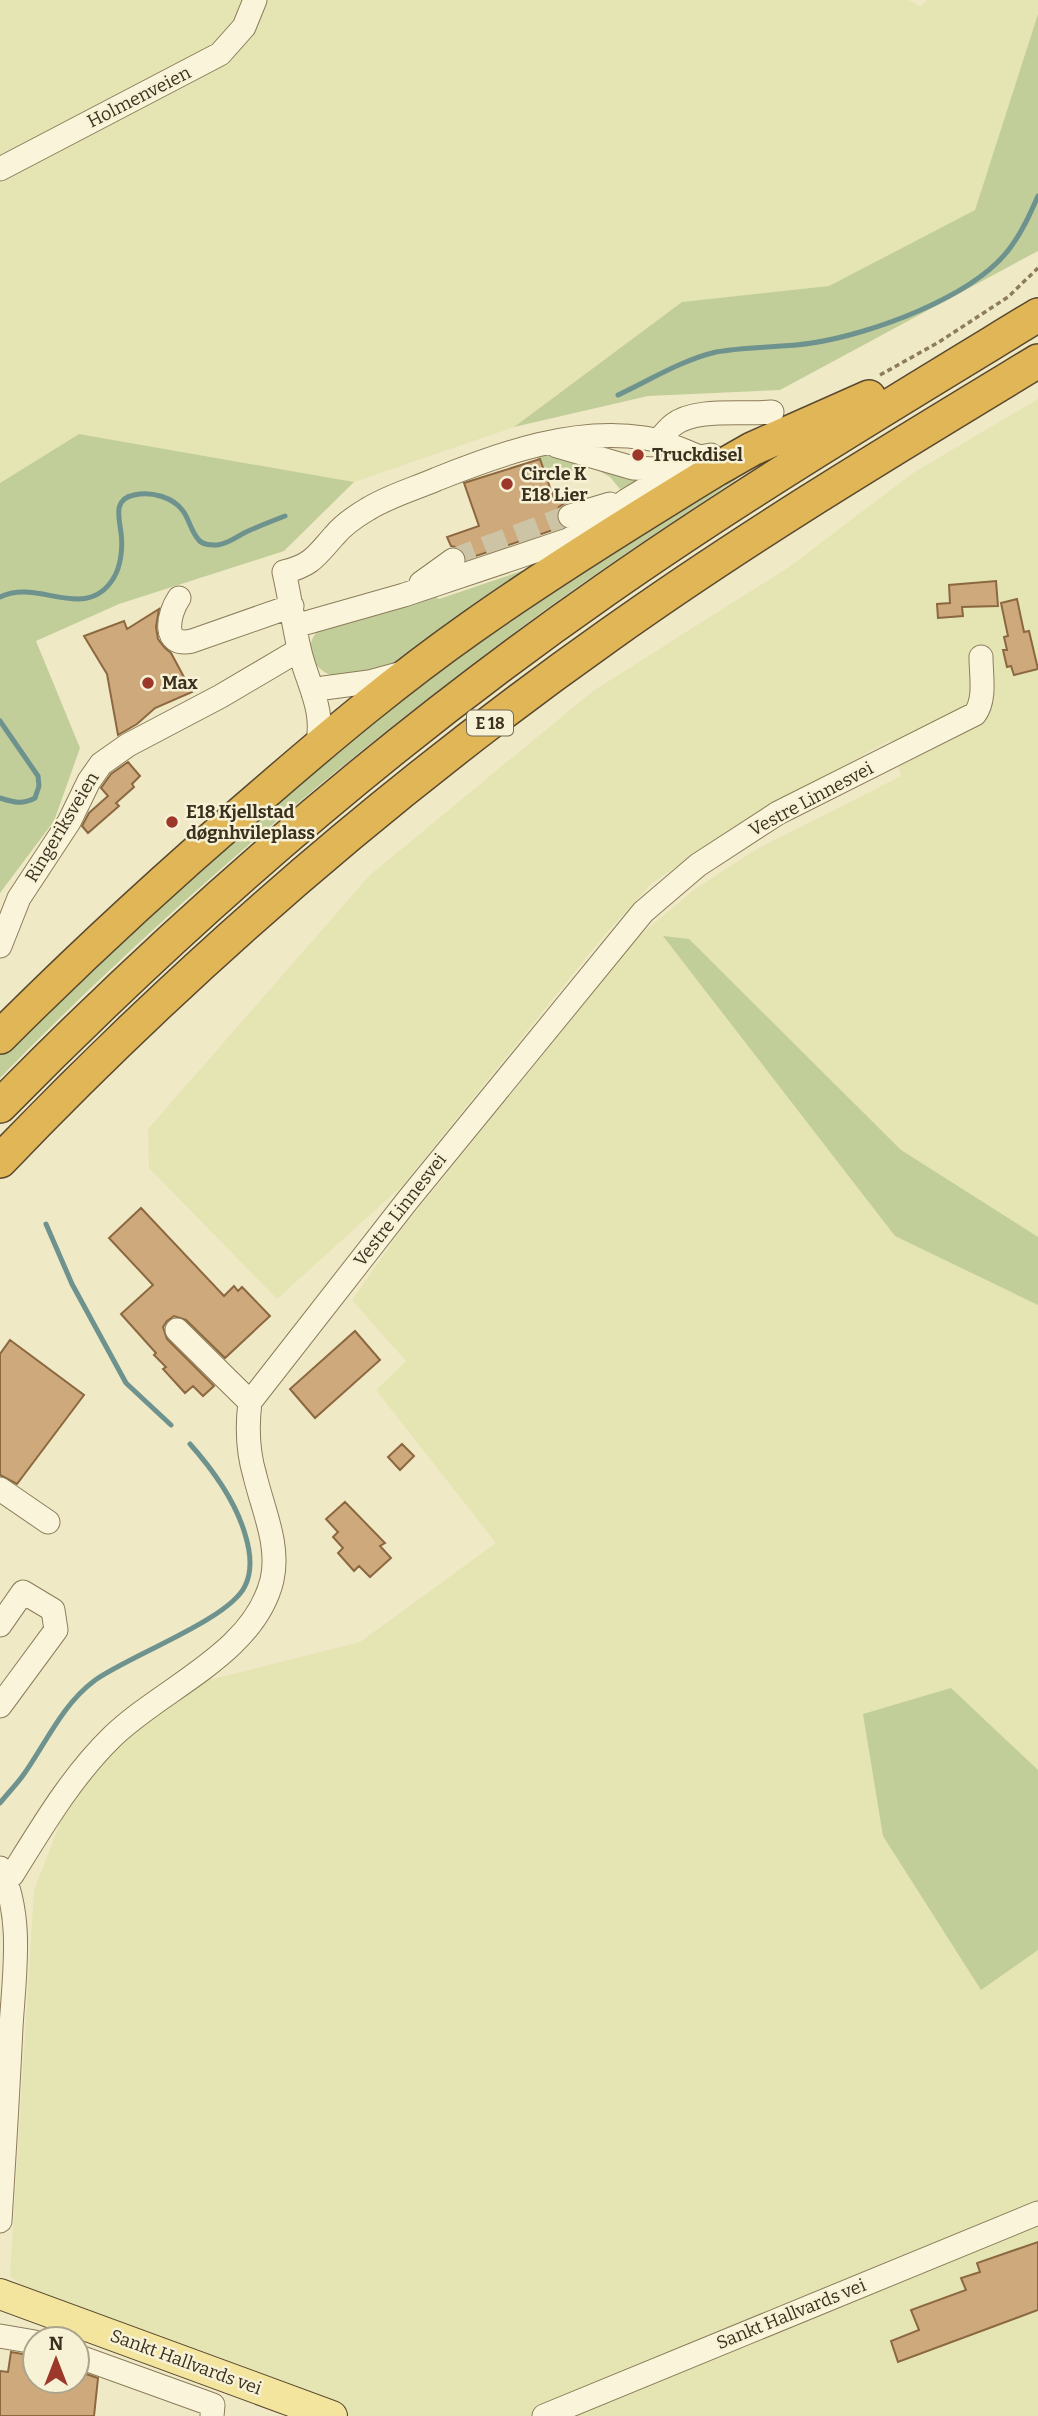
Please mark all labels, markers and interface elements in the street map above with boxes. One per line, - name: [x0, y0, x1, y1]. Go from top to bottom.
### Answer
- street label: Holmenveien: [84, 61, 195, 132]
- place label: Truckdisel: [652, 444, 743, 466]
- marker: Truckdisel: [630, 447, 646, 463]
- place label: Circle K E18 Lier: [521, 463, 588, 506]
- marker: Circle K E18 Lier: [499, 476, 515, 492]
- place label: Max: [162, 672, 199, 694]
- marker: Max: [140, 675, 156, 691]
- road number: E 18: [467, 710, 513, 736]
- street label: Vestre Linnesvei: [745, 757, 877, 841]
- street label: Ringeriksveien: [20, 767, 104, 886]
- place label: E18 Kjellstad døgnhvileplass: [186, 801, 315, 844]
- marker: E18 Kjellstad døgnhvileplass: [164, 814, 180, 830]
- street label: Vestre Linnesvei: [349, 1149, 451, 1271]
- street label: Sankt Hallvards vei: [713, 2274, 869, 2354]
- street label: Sankt Hallvards vei: [107, 2324, 265, 2400]
- north arrow: [21, 2325, 91, 2395]
- text: N: [49, 2332, 64, 2355]

